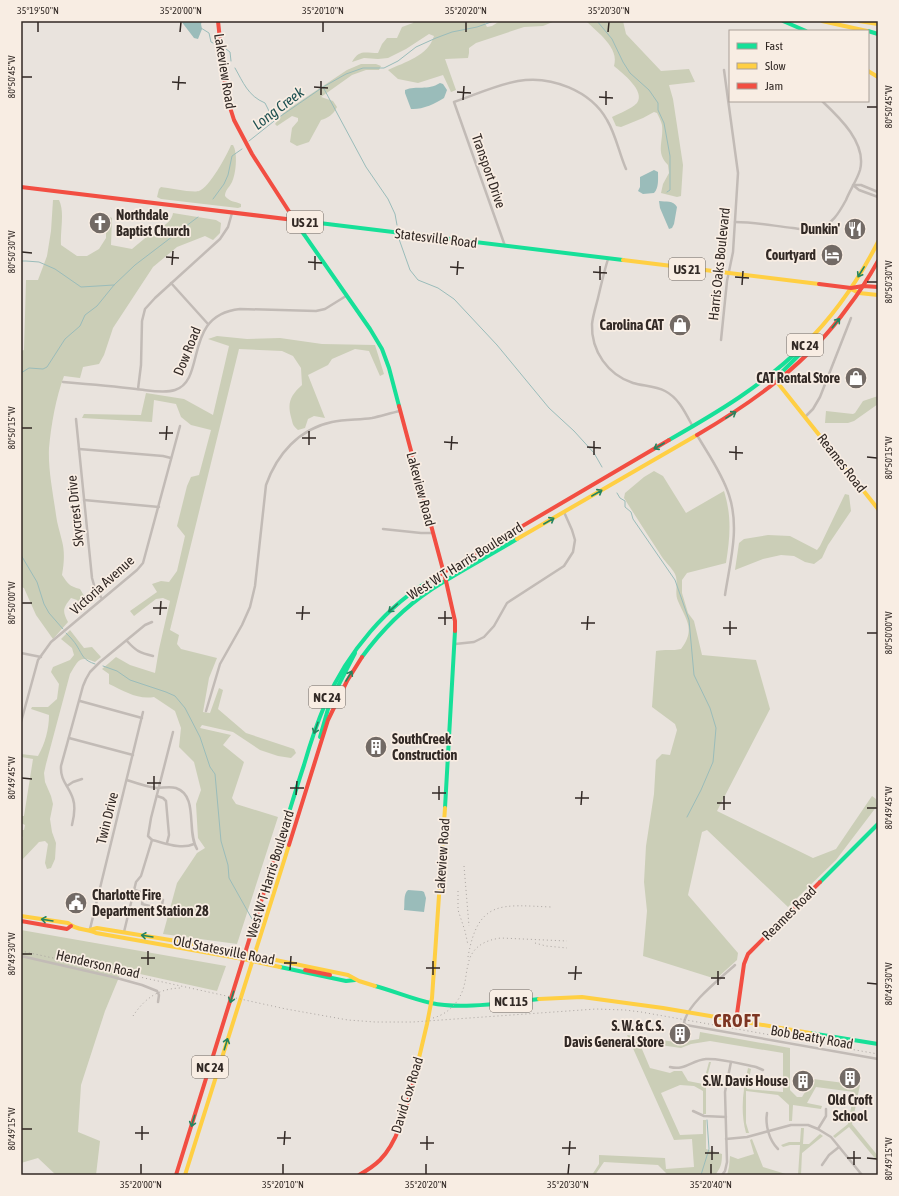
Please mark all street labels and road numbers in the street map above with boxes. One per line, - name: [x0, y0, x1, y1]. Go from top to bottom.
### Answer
- street label: Lakeview Road: [211, 32, 239, 110]
- street label: Transport Drive: [469, 132, 509, 210]
- street label: Harris Oaks Boulevard: [705, 207, 733, 321]
- road number: US 21: [287, 211, 323, 233]
- street label: Statesville Road: [394, 225, 478, 251]
- road number: US 21: [669, 258, 705, 280]
- street label: Dow Road: [170, 324, 204, 378]
- road number: NC 24: [787, 334, 823, 356]
- street label: Reames Road: [814, 431, 870, 495]
- street label: Lakeview Road: [403, 450, 439, 528]
- street label: Skycrest Drive: [63, 475, 87, 547]
- street label: West W T Harris Boulevard: [404, 519, 526, 603]
- street label: Victoria Avenue: [67, 552, 137, 618]
- road number: NC 24: [309, 686, 345, 708]
- street label: Twin Drive: [93, 790, 121, 846]
- street label: West W T Harris Boulevard: [243, 808, 297, 940]
- street label: Lakeview Road: [431, 817, 453, 895]
- street label: Reames Road: [759, 883, 819, 943]
- street label: Old Statesville Road: [172, 932, 276, 968]
- street label: Henderson Road: [55, 947, 141, 981]
- road number: NC 115: [490, 990, 532, 1012]
- street label: Bob Beatty Road: [769, 1022, 855, 1052]
- street label: David Cox Road: [388, 1055, 426, 1135]
- road number: NC 24: [192, 1056, 228, 1078]

